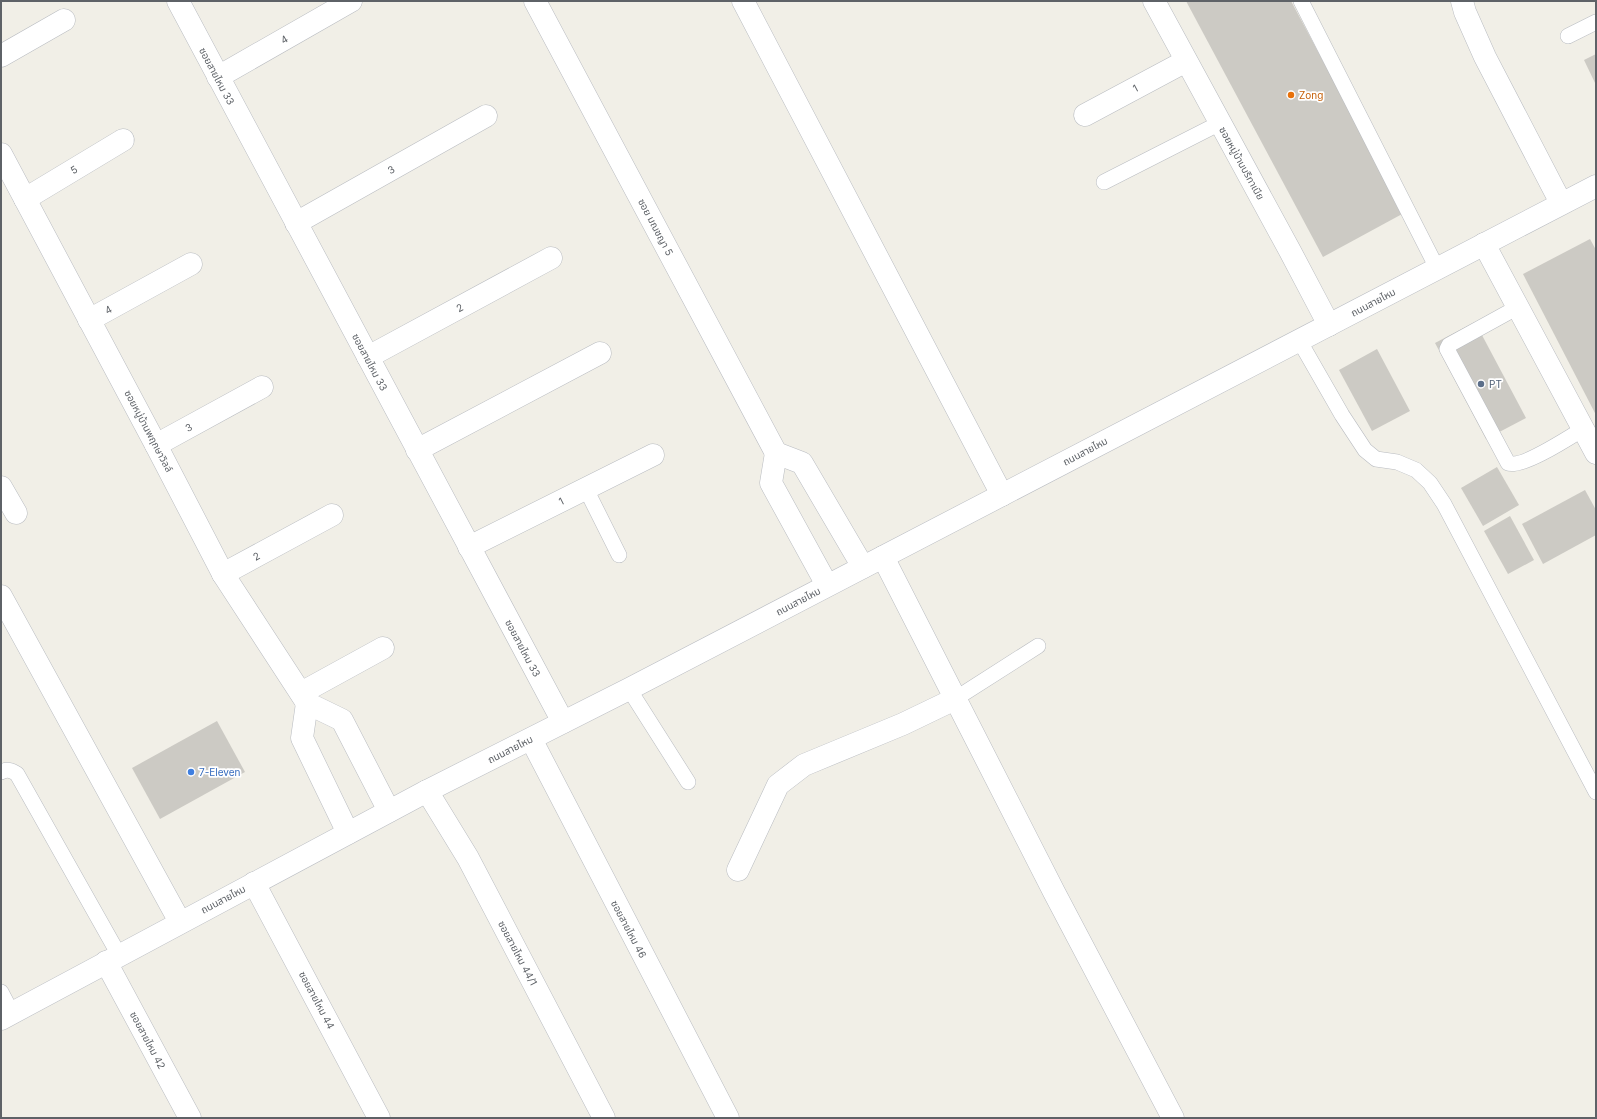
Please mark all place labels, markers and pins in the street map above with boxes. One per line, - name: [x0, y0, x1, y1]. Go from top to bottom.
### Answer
- place label: Zong: [1299, 89, 1323, 101]
- marker: Zong: [1286, 90, 1296, 100]
- place label: PT: [1489, 378, 1502, 390]
- marker: PT: [1476, 379, 1486, 389]
- place label: 7-Eleven: [199, 766, 241, 778]
- marker: 7-Eleven: [186, 767, 196, 777]

